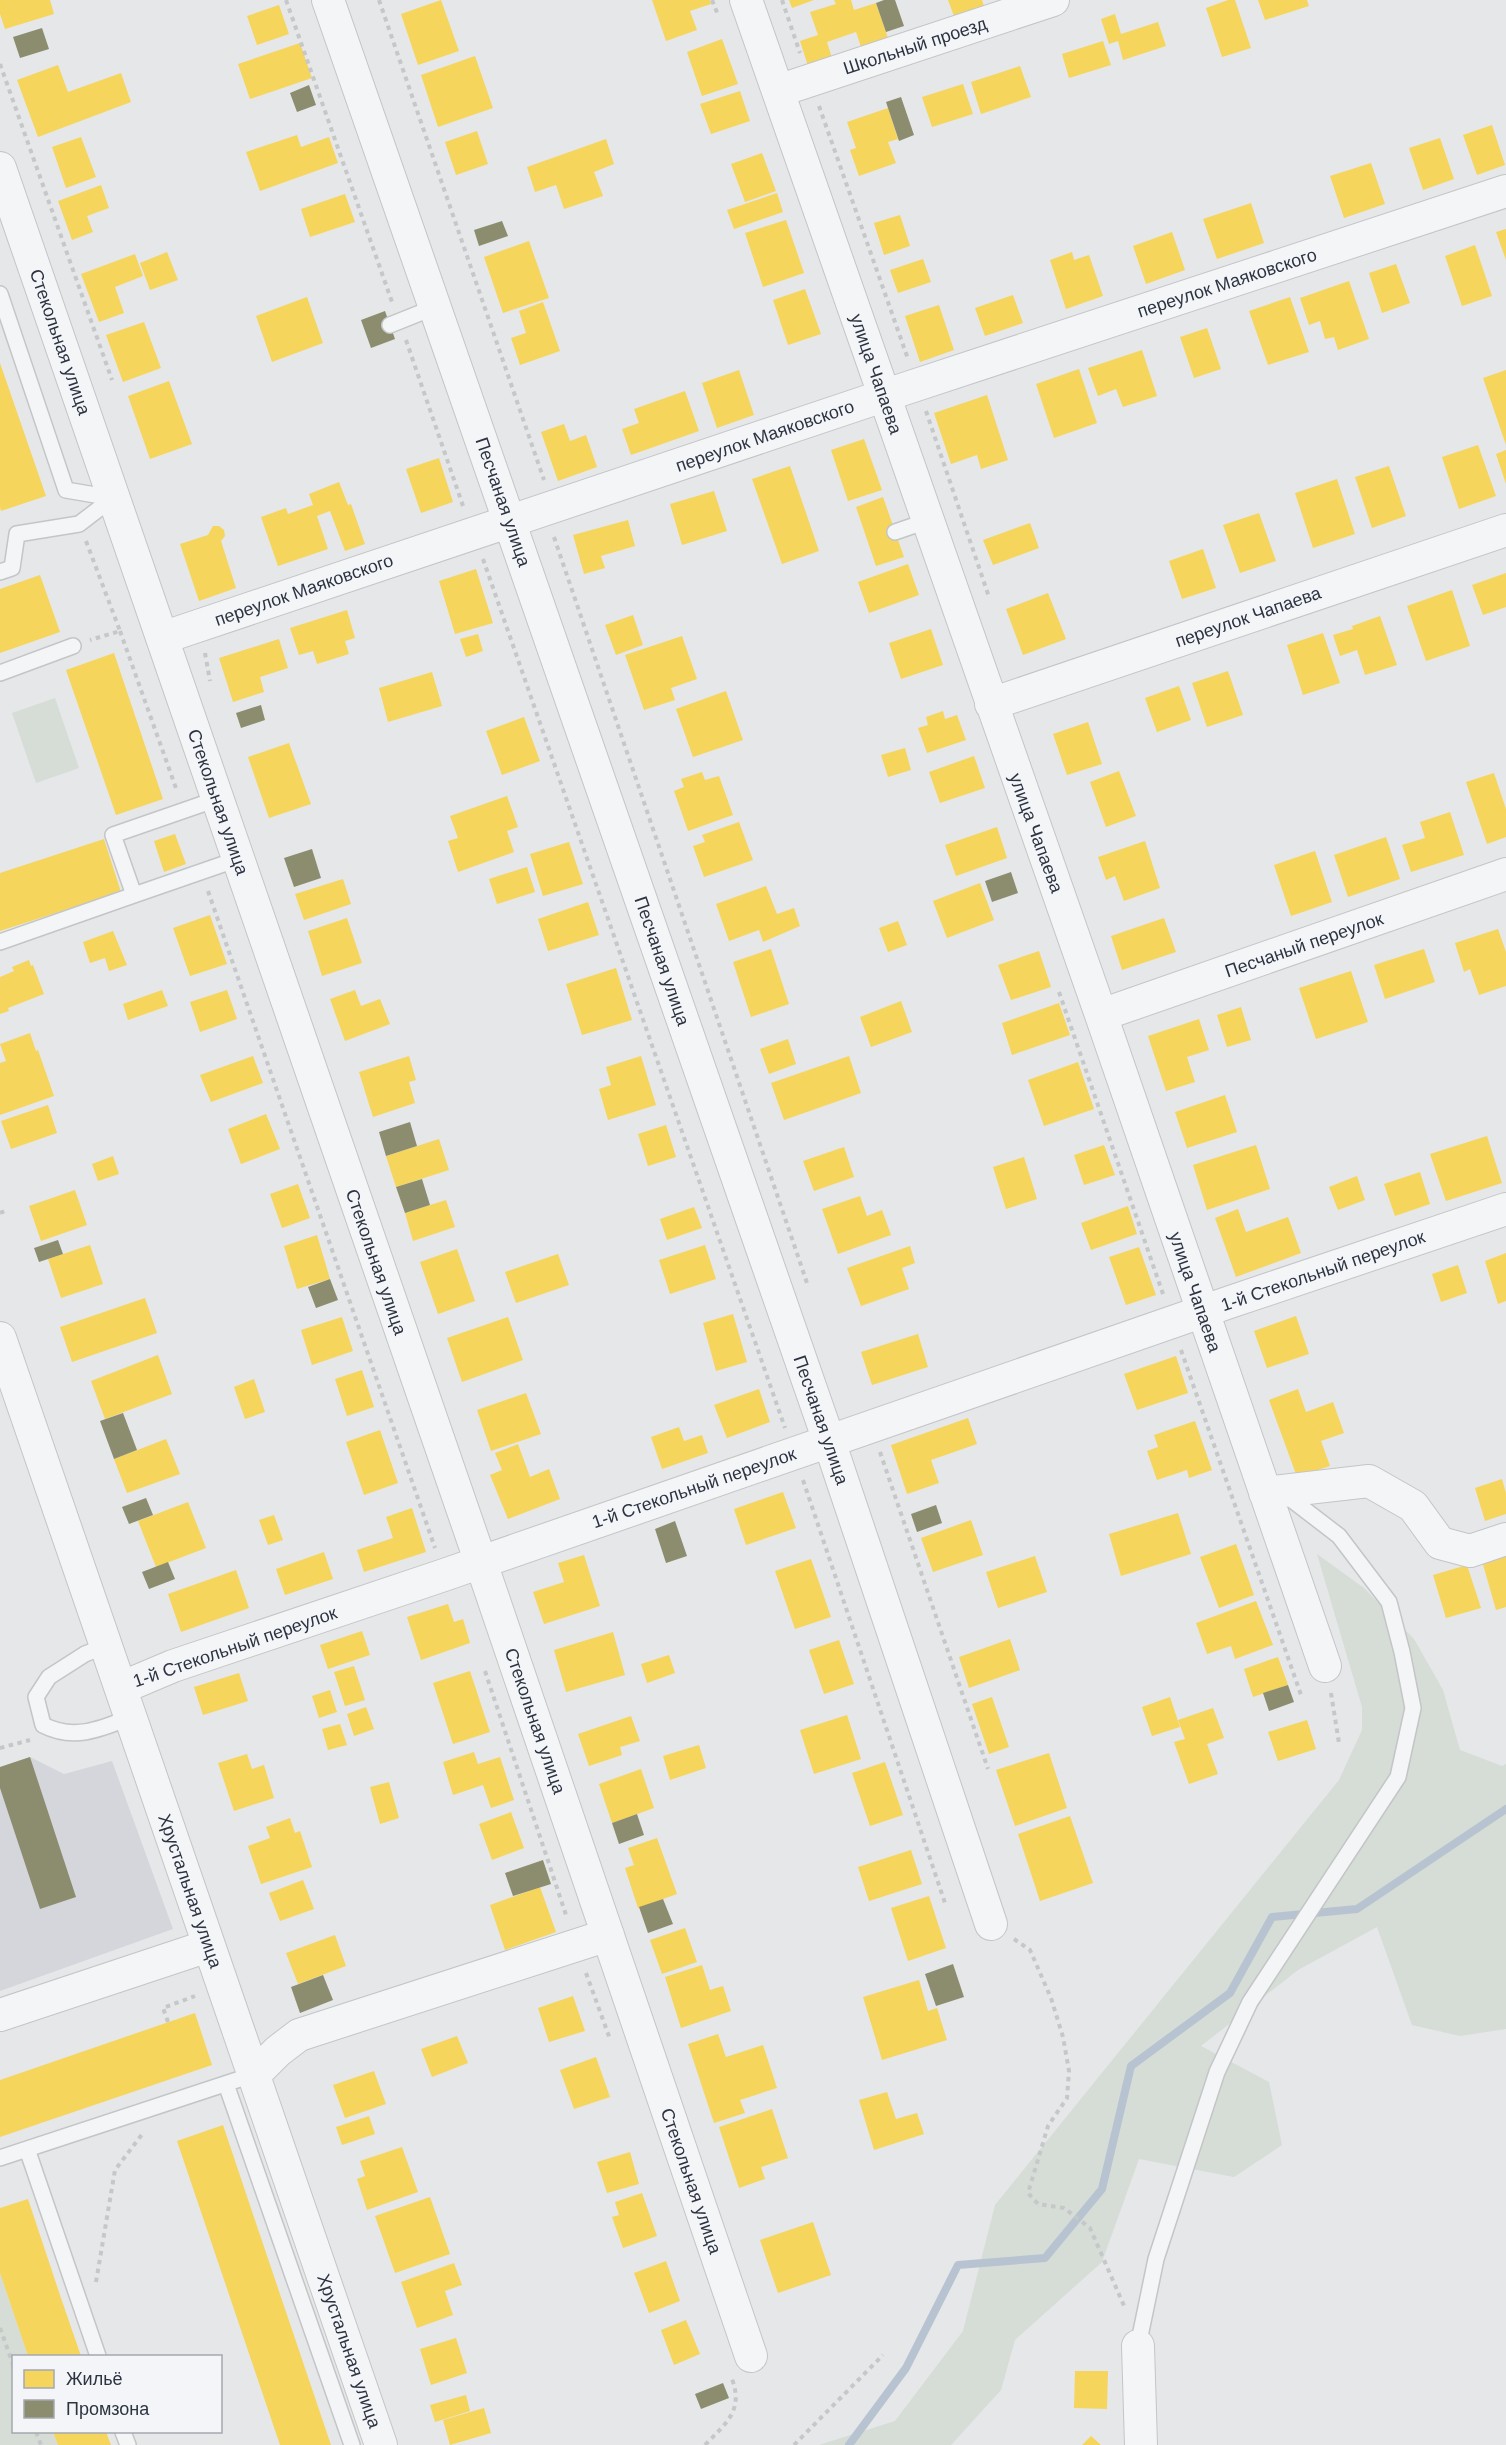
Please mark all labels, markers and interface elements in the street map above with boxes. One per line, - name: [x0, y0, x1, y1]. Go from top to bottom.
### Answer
- street label: Школьный проезд: [841, 13, 990, 79]
- street label: переулок Маяковского: [1135, 245, 1319, 321]
- street label: Стекольная улица: [26, 267, 95, 418]
- street label: улица Чапаева: [846, 311, 906, 438]
- street label: переулок Маяковского: [673, 396, 857, 476]
- street label: Песчаная улица: [472, 435, 535, 570]
- street label: переулок Маяковского: [212, 550, 396, 630]
- street label: переулок Чапаева: [1172, 582, 1324, 651]
- street label: Стекольная улица: [184, 727, 253, 878]
- street label: улица Чапаева: [1005, 771, 1067, 896]
- street label: Песчаная улица: [631, 894, 694, 1029]
- street label: Песчаный переулок: [1222, 909, 1386, 981]
- street label: Стекольная улица: [342, 1187, 411, 1338]
- street label: 1-й Стекольный переулок: [1218, 1227, 1428, 1315]
- street label: улица Чапаева: [1165, 1229, 1225, 1356]
- street label: Песчаная улица: [790, 1353, 853, 1488]
- street label: 1-й Стекольный переулок: [589, 1444, 799, 1532]
- street label: 1-й Стекольный переулок: [130, 1603, 340, 1691]
- street label: Стекольная улица: [501, 1646, 570, 1797]
- street label: Хрустальная улица: [154, 1811, 226, 1972]
- street label: Стекольная улица: [657, 2106, 726, 2257]
- street label: Хрустальная улица: [313, 2271, 385, 2432]
- legend: [12, 2355, 222, 2433]
- text: Жильё: [66, 2369, 123, 2389]
- text: Промзона: [66, 2399, 150, 2419]

